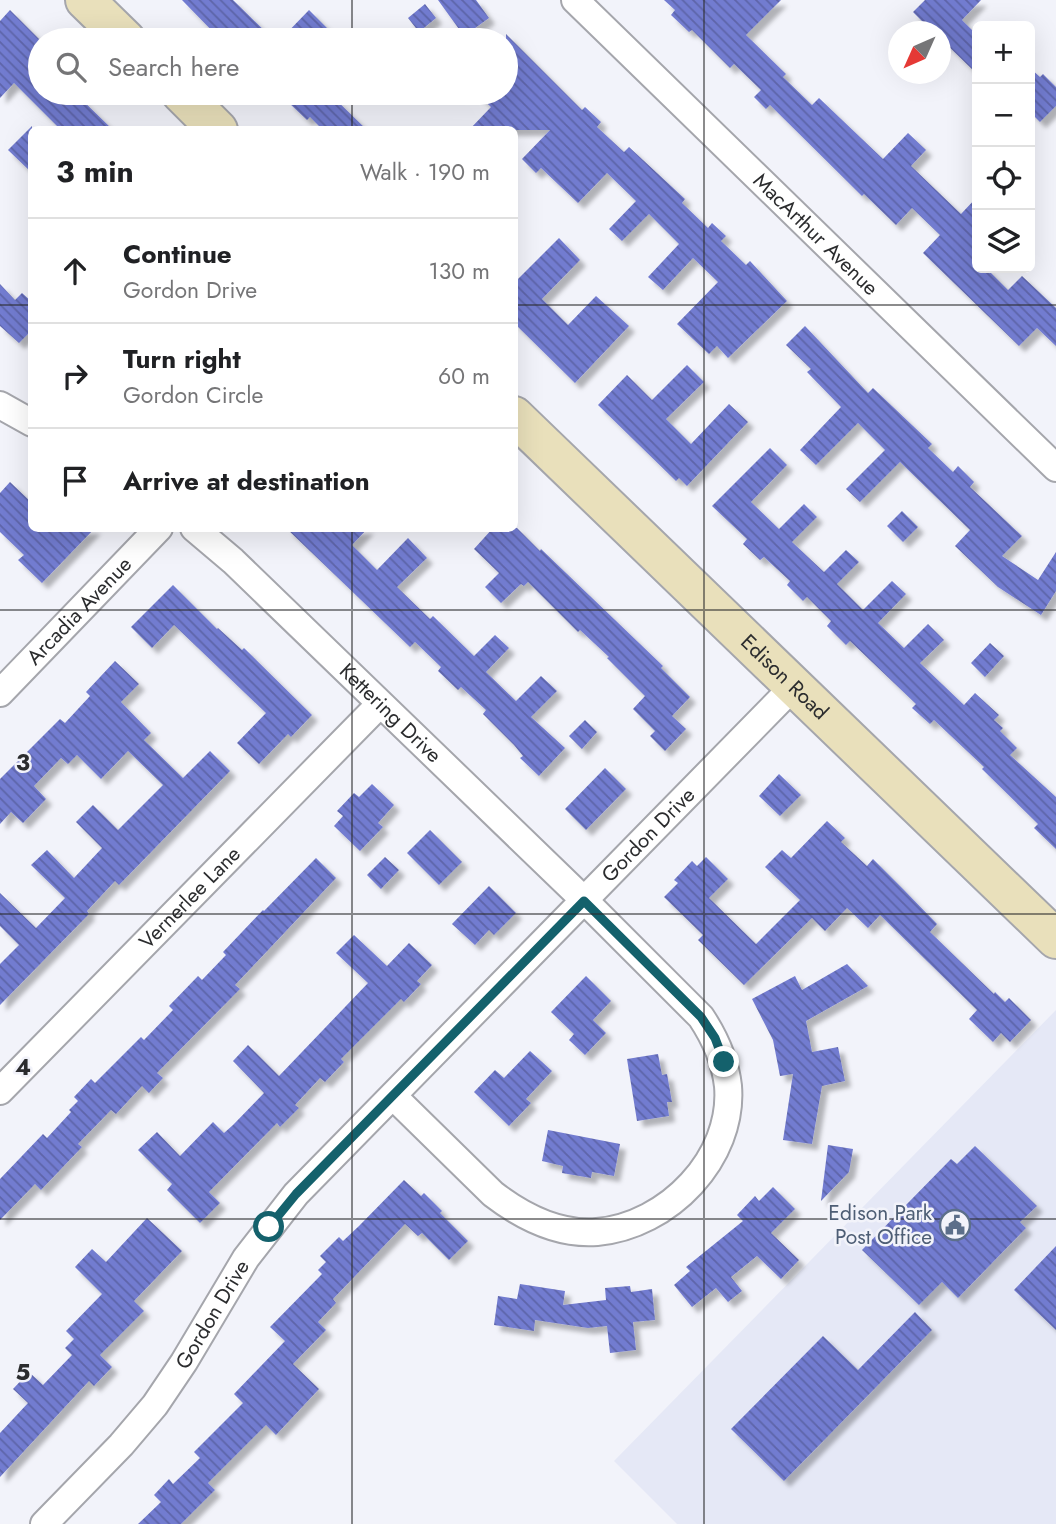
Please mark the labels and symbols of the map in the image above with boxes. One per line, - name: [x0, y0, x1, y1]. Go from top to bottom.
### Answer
- north arrow: [888, 21, 951, 84]
- street label: MacArthur Avenue: [746, 166, 885, 302]
- street label: Arcadia Avenue: [20, 550, 139, 672]
- street label: Edison Road: [734, 628, 835, 727]
- street label: Kettering Drive: [333, 657, 448, 770]
- text: 3: [16, 745, 30, 779]
- street label: Gordon Drive: [595, 780, 702, 889]
- street label: Vernerlee Lane: [132, 839, 247, 956]
- route end: [708, 1046, 739, 1077]
- text: 4: [15, 1050, 31, 1084]
- place label: Edison Park Post Office: [828, 1198, 933, 1252]
- public building icon: Edison Park Post Office: [938, 1208, 972, 1242]
- route start: [253, 1211, 284, 1242]
- street label: Gordon Drive: [168, 1254, 257, 1375]
- text: 5: [16, 1355, 30, 1389]

